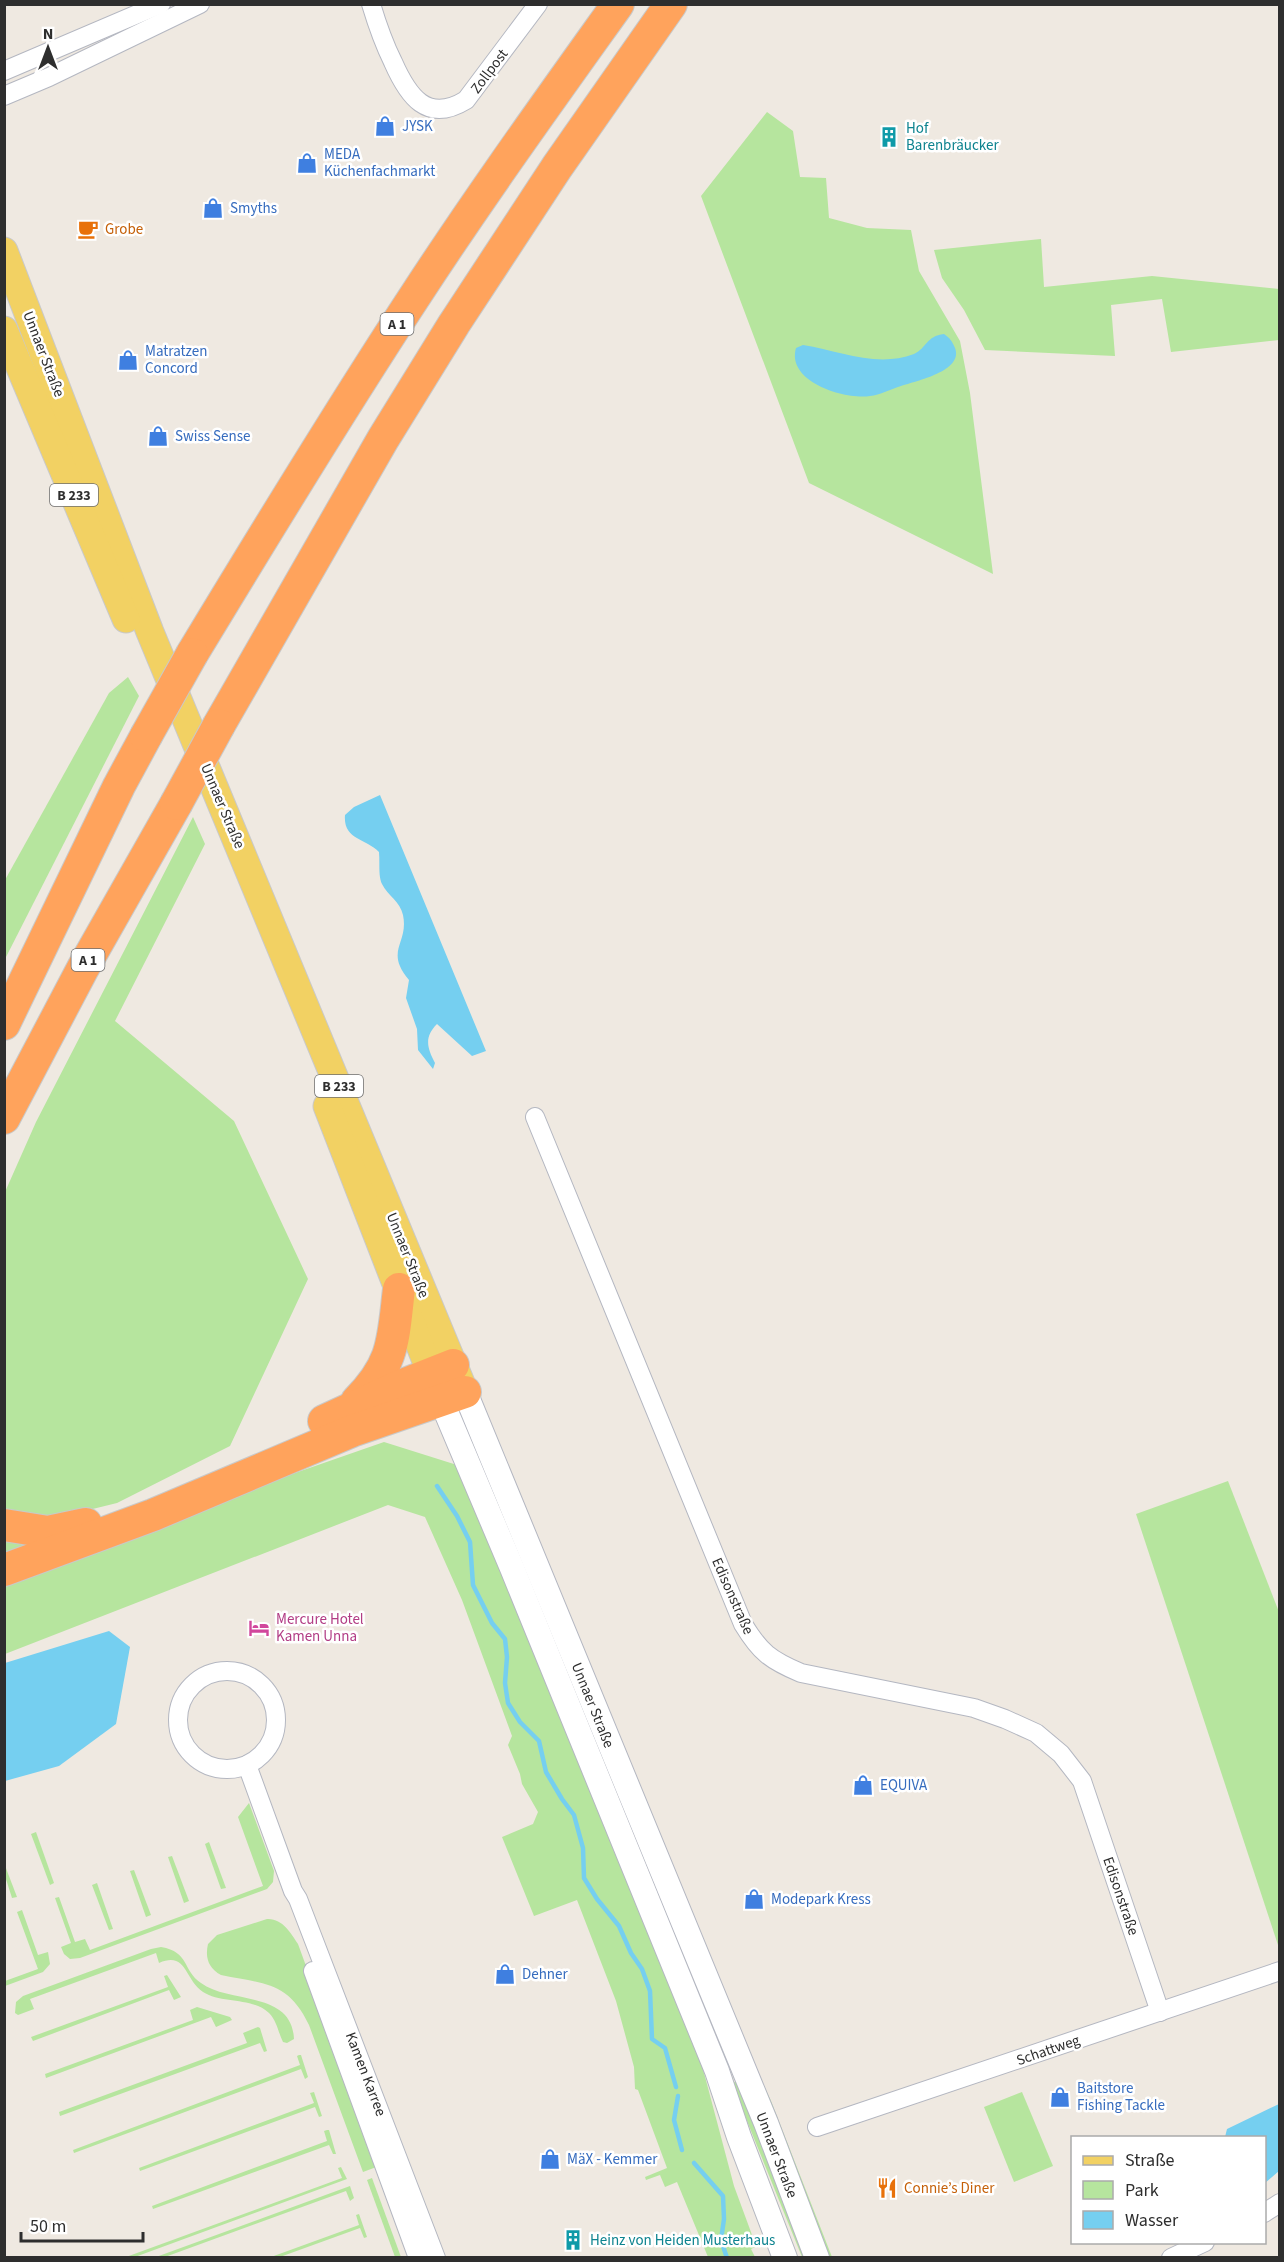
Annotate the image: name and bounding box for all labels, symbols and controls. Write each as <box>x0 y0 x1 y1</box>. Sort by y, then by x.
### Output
north arrow <box>18 18 78 78</box>
text: N <box>43 23 53 45</box>
street label: Zollpost <box>466 45 513 98</box>
shop icon: JYSK <box>373 114 397 138</box>
place label: JYSK <box>402 116 433 137</box>
place label: Hof Barenbräucker <box>906 118 999 156</box>
building icon: Hof Barenbräucker <box>877 125 901 149</box>
place label: MEDA Küchenfachmarkt <box>324 144 435 182</box>
shop icon: MEDA Küchenfachmarkt <box>295 151 319 175</box>
shop icon: Smyths <box>201 196 225 220</box>
place label: Smyths <box>230 198 277 219</box>
cafe icon: Grobe <box>76 217 100 241</box>
place label: Grobe <box>105 219 143 240</box>
street label: Unnaer Straße <box>18 308 70 400</box>
road number: A 1 <box>380 313 414 335</box>
place label: Matratzen Concord <box>145 341 207 379</box>
shop icon: Matratzen Concord <box>116 348 140 372</box>
shop icon: Swiss Sense <box>146 424 170 448</box>
place label: Swiss Sense <box>175 426 250 447</box>
road number: B 233 <box>50 484 98 506</box>
street label: Unnaer Straße <box>195 760 250 852</box>
road number: A 1 <box>72 949 104 971</box>
road number: B 233 <box>315 1075 363 1097</box>
street label: Unnaer Straße <box>381 1209 434 1301</box>
street label: Edisonstraße <box>706 1555 759 1638</box>
place label: Mercure Hotel Kamen Unna <box>276 1609 364 1647</box>
hotel icon: Mercure Hotel Kamen Unna <box>247 1616 271 1640</box>
street label: Unnaer Straße <box>566 1659 619 1751</box>
shop icon: EQUIVA <box>851 1773 875 1797</box>
place label: EQUIVA <box>880 1775 928 1796</box>
street label: Edisonstraße <box>1097 1854 1144 1938</box>
shop icon: Modepark Kress <box>742 1887 766 1911</box>
place label: Modepark Kress <box>771 1889 871 1910</box>
shop icon: Dehner <box>493 1962 517 1986</box>
place label: Dehner <box>522 1964 568 1985</box>
street label: Kamen Karree <box>340 2029 391 2119</box>
street label: Schattweg <box>1014 2030 1083 2071</box>
place label: Baitstore Fishing Tackle <box>1077 2078 1165 2116</box>
shop icon: Baitstore Fishing Tackle <box>1048 2085 1072 2109</box>
street label: Unnaer Straße <box>751 2109 803 2201</box>
legend <box>1071 2136 1266 2244</box>
shop icon: MäX - Kemmer <box>538 2147 562 2171</box>
text: Straße <box>1125 2148 1175 2173</box>
place label: MäX - Kemmer <box>567 2149 658 2170</box>
restaurant icon: Connie’s Diner <box>875 2176 899 2200</box>
place label: Connie’s Diner <box>904 2178 995 2199</box>
text: Park <box>1125 2178 1159 2203</box>
scale bar <box>21 2205 142 2243</box>
text: Wasser <box>1125 2208 1179 2233</box>
text: 50 m <box>30 2214 66 2239</box>
building icon: Heinz von Heiden Musterhaus <box>561 2228 585 2252</box>
place label: Heinz von Heiden Musterhaus <box>590 2230 775 2251</box>

